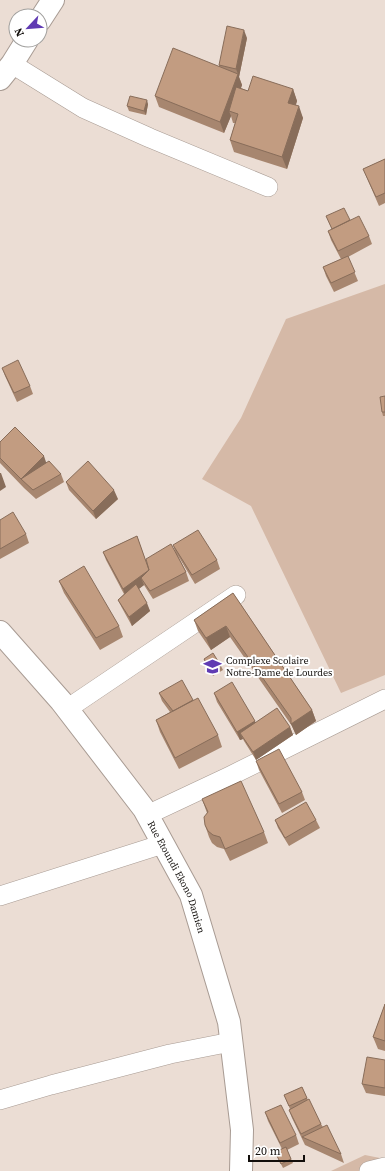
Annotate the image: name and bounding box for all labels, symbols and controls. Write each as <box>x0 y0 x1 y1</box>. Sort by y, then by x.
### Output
north arrow <box>8 8 48 48</box>
text: N <box>11 25 28 39</box>
place label: Complexe Scolaire Notre-Dame de Lourdes <box>226 654 332 679</box>
school or university icon: Complexe Scolaire Notre-Dame de Lourdes <box>203 656 223 676</box>
street label: Rue Etoundi Ekono Damien <box>145 818 208 935</box>
scale bar <box>249 1137 304 1163</box>
text: 20 m <box>255 1143 281 1159</box>

